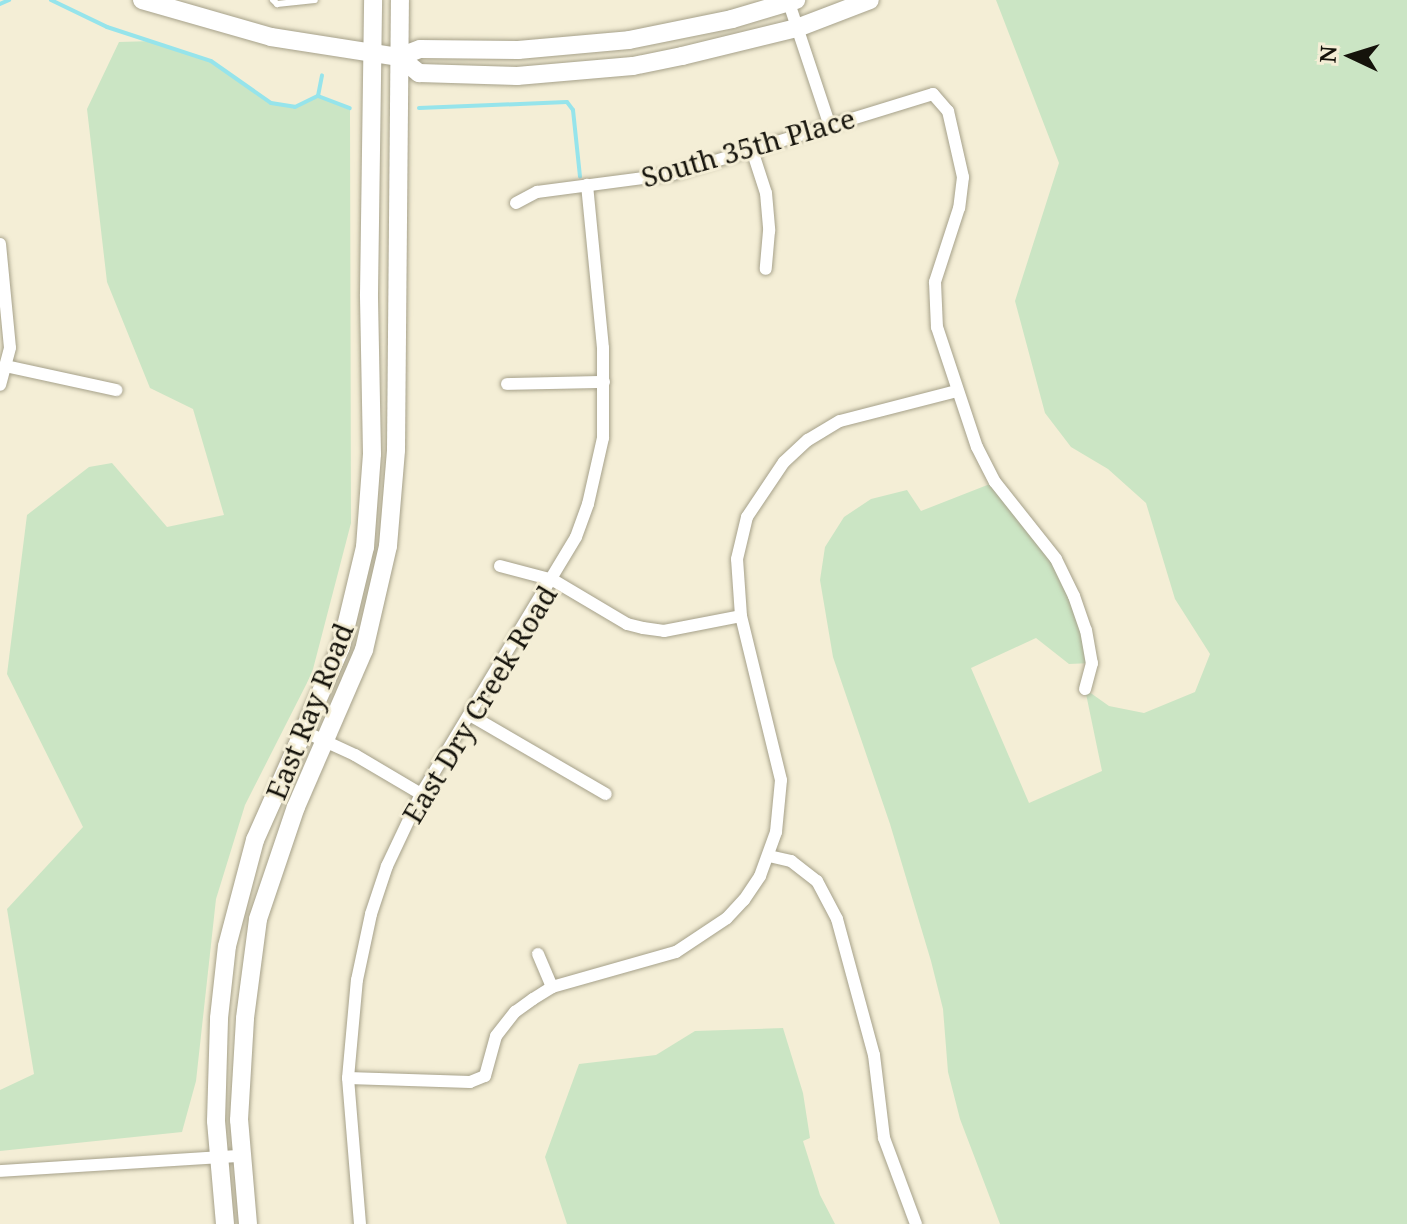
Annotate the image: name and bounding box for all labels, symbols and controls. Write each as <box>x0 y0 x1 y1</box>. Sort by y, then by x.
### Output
north arrow <box>1311 16 1391 96</box>
text: N <box>1311 45 1343 64</box>
street label: South 35th Place <box>637 100 859 194</box>
street label: East Dry Creek Road <box>395 579 563 829</box>
street label: East Ray Road <box>258 618 360 804</box>

